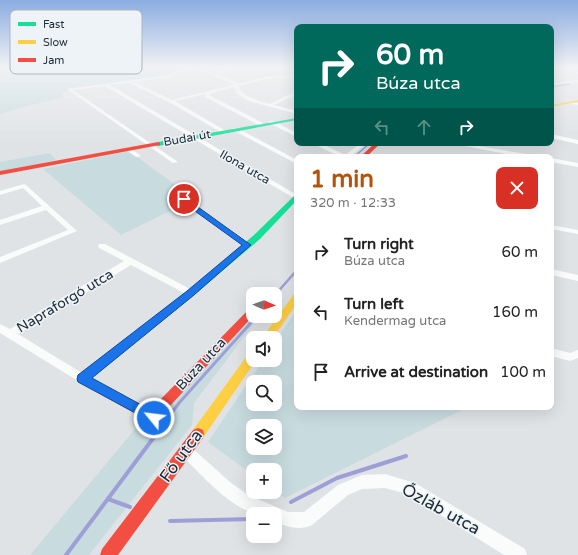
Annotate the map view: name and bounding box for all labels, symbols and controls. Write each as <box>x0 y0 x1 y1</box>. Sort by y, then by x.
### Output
legend <box>10 10 142 74</box>
text: Fast <box>43 18 64 31</box>
text: Slow <box>43 36 68 49</box>
text: 60 m <box>376 38 444 72</box>
icon: right <box>310 40 362 92</box>
text: Jam <box>43 54 64 67</box>
text: Búza utca <box>376 72 461 94</box>
icon: left <box>371 116 393 138</box>
icon: ahead <box>413 116 435 138</box>
icon: right <box>455 116 477 138</box>
street label: Budai út <box>162 127 212 149</box>
street label: Ilona utca <box>217 147 273 187</box>
text: 1 min <box>310 165 374 194</box>
button: close <box>496 167 538 209</box>
pin <box>167 182 201 216</box>
icon: arrive <box>173 188 195 210</box>
text: 320 m · 12:33 <box>310 195 396 211</box>
text: Turn right <box>344 235 414 253</box>
icon: right <box>310 241 332 263</box>
text: 60 m <box>501 243 538 261</box>
text: Búza utca <box>344 253 405 269</box>
street label: Napraforgó utca <box>14 265 116 337</box>
north arrow <box>246 287 282 323</box>
map controls <box>246 287 282 543</box>
text: Turn left <box>344 295 404 313</box>
icon: left <box>310 301 332 323</box>
text: 160 m <box>492 303 538 321</box>
text: Kendermag utca <box>344 313 446 329</box>
button: sound <box>246 331 282 367</box>
street label: Búza utca <box>172 334 230 394</box>
icon: arrive <box>310 361 332 383</box>
text: Arrive at destination <box>344 363 488 381</box>
text: 100 m <box>500 363 546 381</box>
button: search <box>246 375 282 411</box>
position arrow <box>133 397 175 439</box>
button: layers <box>246 419 282 455</box>
street label: Fő utca <box>155 426 207 486</box>
button: + <box>246 463 282 499</box>
street label: Őzláb utca <box>398 479 484 539</box>
button: − <box>246 507 282 543</box>

